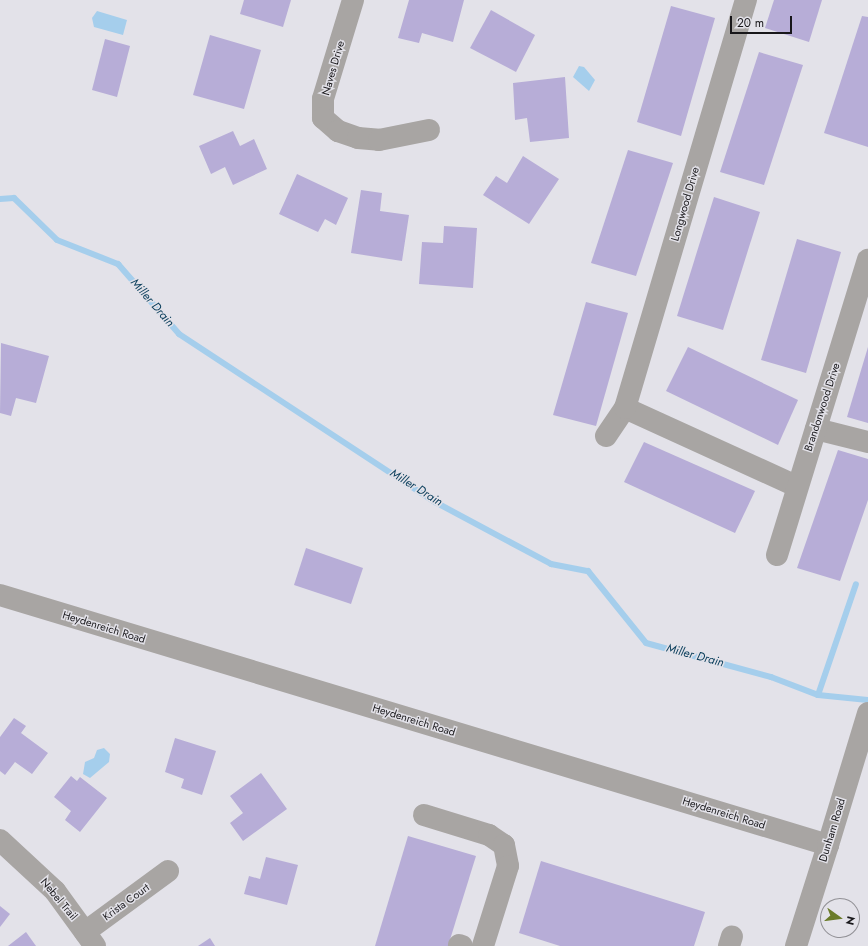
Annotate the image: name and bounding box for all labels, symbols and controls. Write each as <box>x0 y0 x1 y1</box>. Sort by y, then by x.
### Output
scale bar <box>732 8 794 34</box>
text: 20 m <box>737 14 764 32</box>
street label: Naves Drive <box>319 39 347 97</box>
street label: Longwood Drive <box>668 165 702 243</box>
water label: Miller Drain <box>127 276 177 330</box>
street label: Brandonwood Drive <box>801 361 843 453</box>
water label: Miller Drain <box>387 466 445 510</box>
street label: Heydenreich Road <box>61 608 147 646</box>
water label: Miller Drain <box>665 641 725 671</box>
street label: Heydenreich Road <box>371 701 457 739</box>
street label: Heydenreich Road <box>681 794 767 832</box>
street label: Dunham Road <box>816 797 848 863</box>
street label: Nebel Trail <box>38 875 80 923</box>
street label: Krista Court <box>100 881 152 923</box>
north arrow <box>820 898 860 938</box>
text: N <box>842 914 859 927</box>

